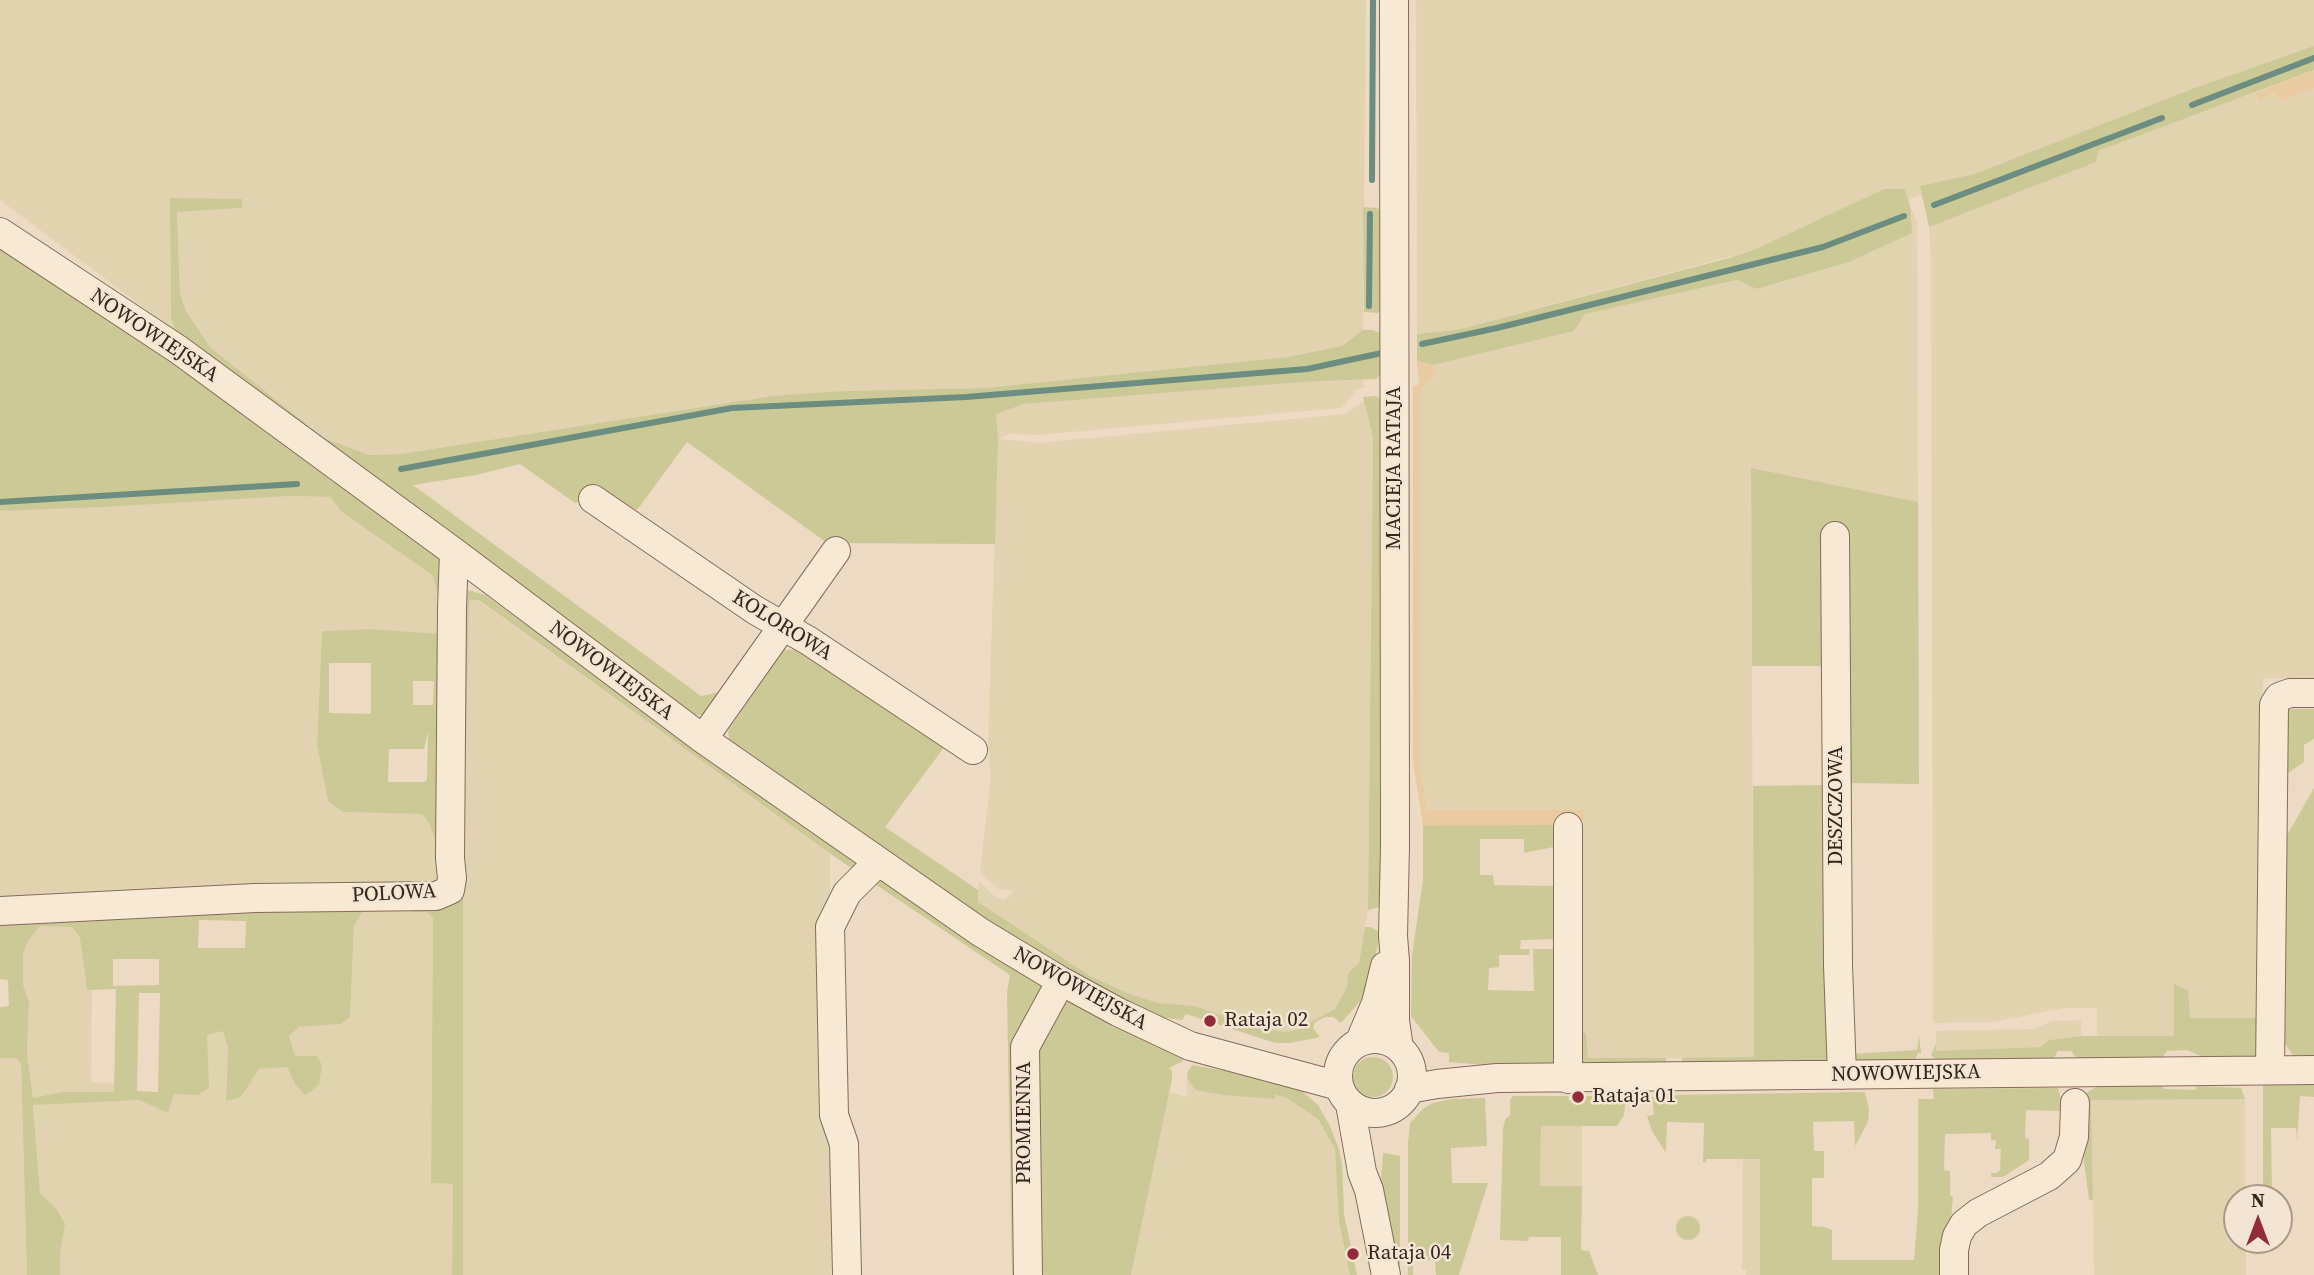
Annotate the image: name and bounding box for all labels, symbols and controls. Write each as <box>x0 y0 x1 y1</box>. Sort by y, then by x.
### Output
street label: NOWOWIEJSKA <box>85 284 223 388</box>
street label: MACIEJA RATAJA <box>1382 386 1408 550</box>
street label: KOLOROWA <box>727 585 837 667</box>
street label: NOWOWIEJSKA <box>544 616 678 726</box>
street label: DESZCZOWA <box>1824 746 1850 866</box>
street label: POLOWA <box>351 879 437 909</box>
street label: NOWOWIEJSKA <box>1008 942 1152 1036</box>
place label: Rataja 02 <box>1224 1008 1308 1034</box>
marker: Rataja 02 <box>1202 1013 1218 1029</box>
street label: NOWOWIEJSKA <box>1831 1060 1981 1088</box>
street label: PROMIENNA <box>1012 1061 1038 1185</box>
place label: Rataja 01 <box>1592 1084 1676 1110</box>
marker: Rataja 01 <box>1570 1089 1586 1105</box>
north arrow <box>2223 1184 2293 1254</box>
text: N <box>2251 1187 2265 1213</box>
place label: Rataja 04 <box>1367 1241 1451 1267</box>
marker: Rataja 04 <box>1345 1246 1361 1262</box>

